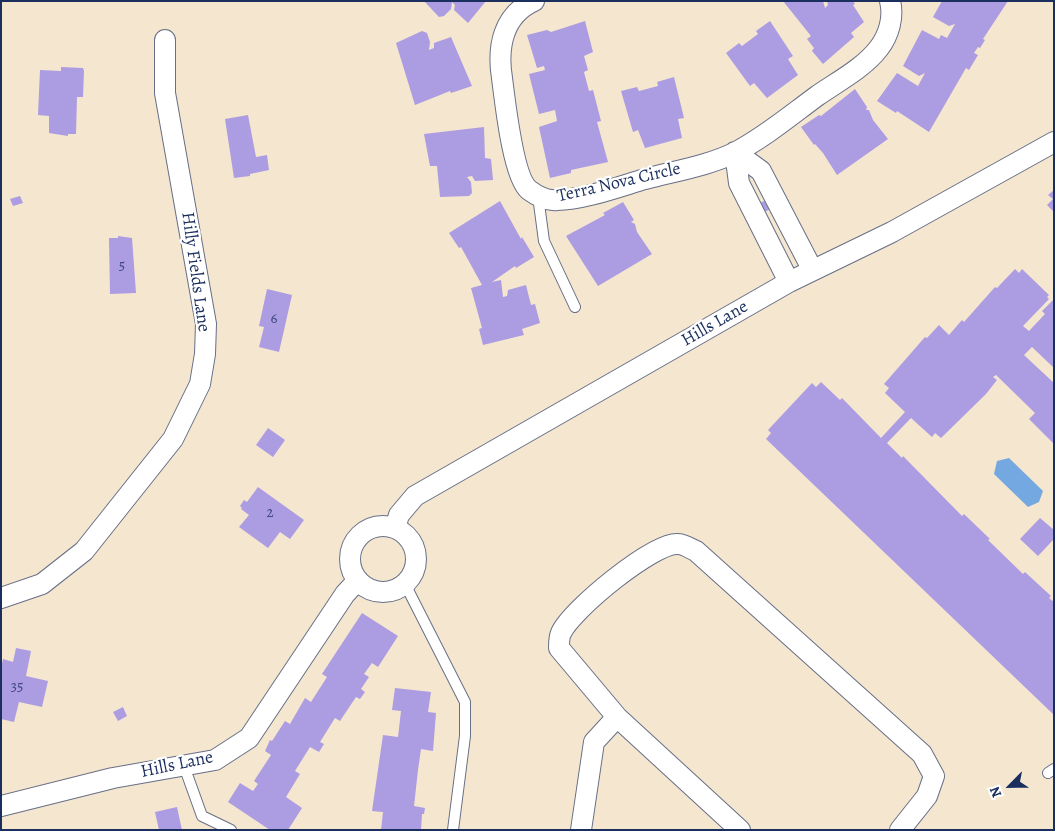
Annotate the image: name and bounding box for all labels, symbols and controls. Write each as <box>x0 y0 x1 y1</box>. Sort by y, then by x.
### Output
street label: Terra Nova Circle <box>555 158 683 208</box>
street label: Hilly Fields Lane <box>176 211 214 333</box>
house number: 5 <box>119 257 125 275</box>
street label: Hills Lane <box>678 296 752 352</box>
house number: 6 <box>271 310 277 328</box>
house number: 2 <box>266 504 274 522</box>
house number: 35 <box>11 678 23 696</box>
street label: Hills Lane <box>139 747 215 783</box>
north arrow <box>985 761 1035 811</box>
text: N <box>985 784 1006 800</box>

